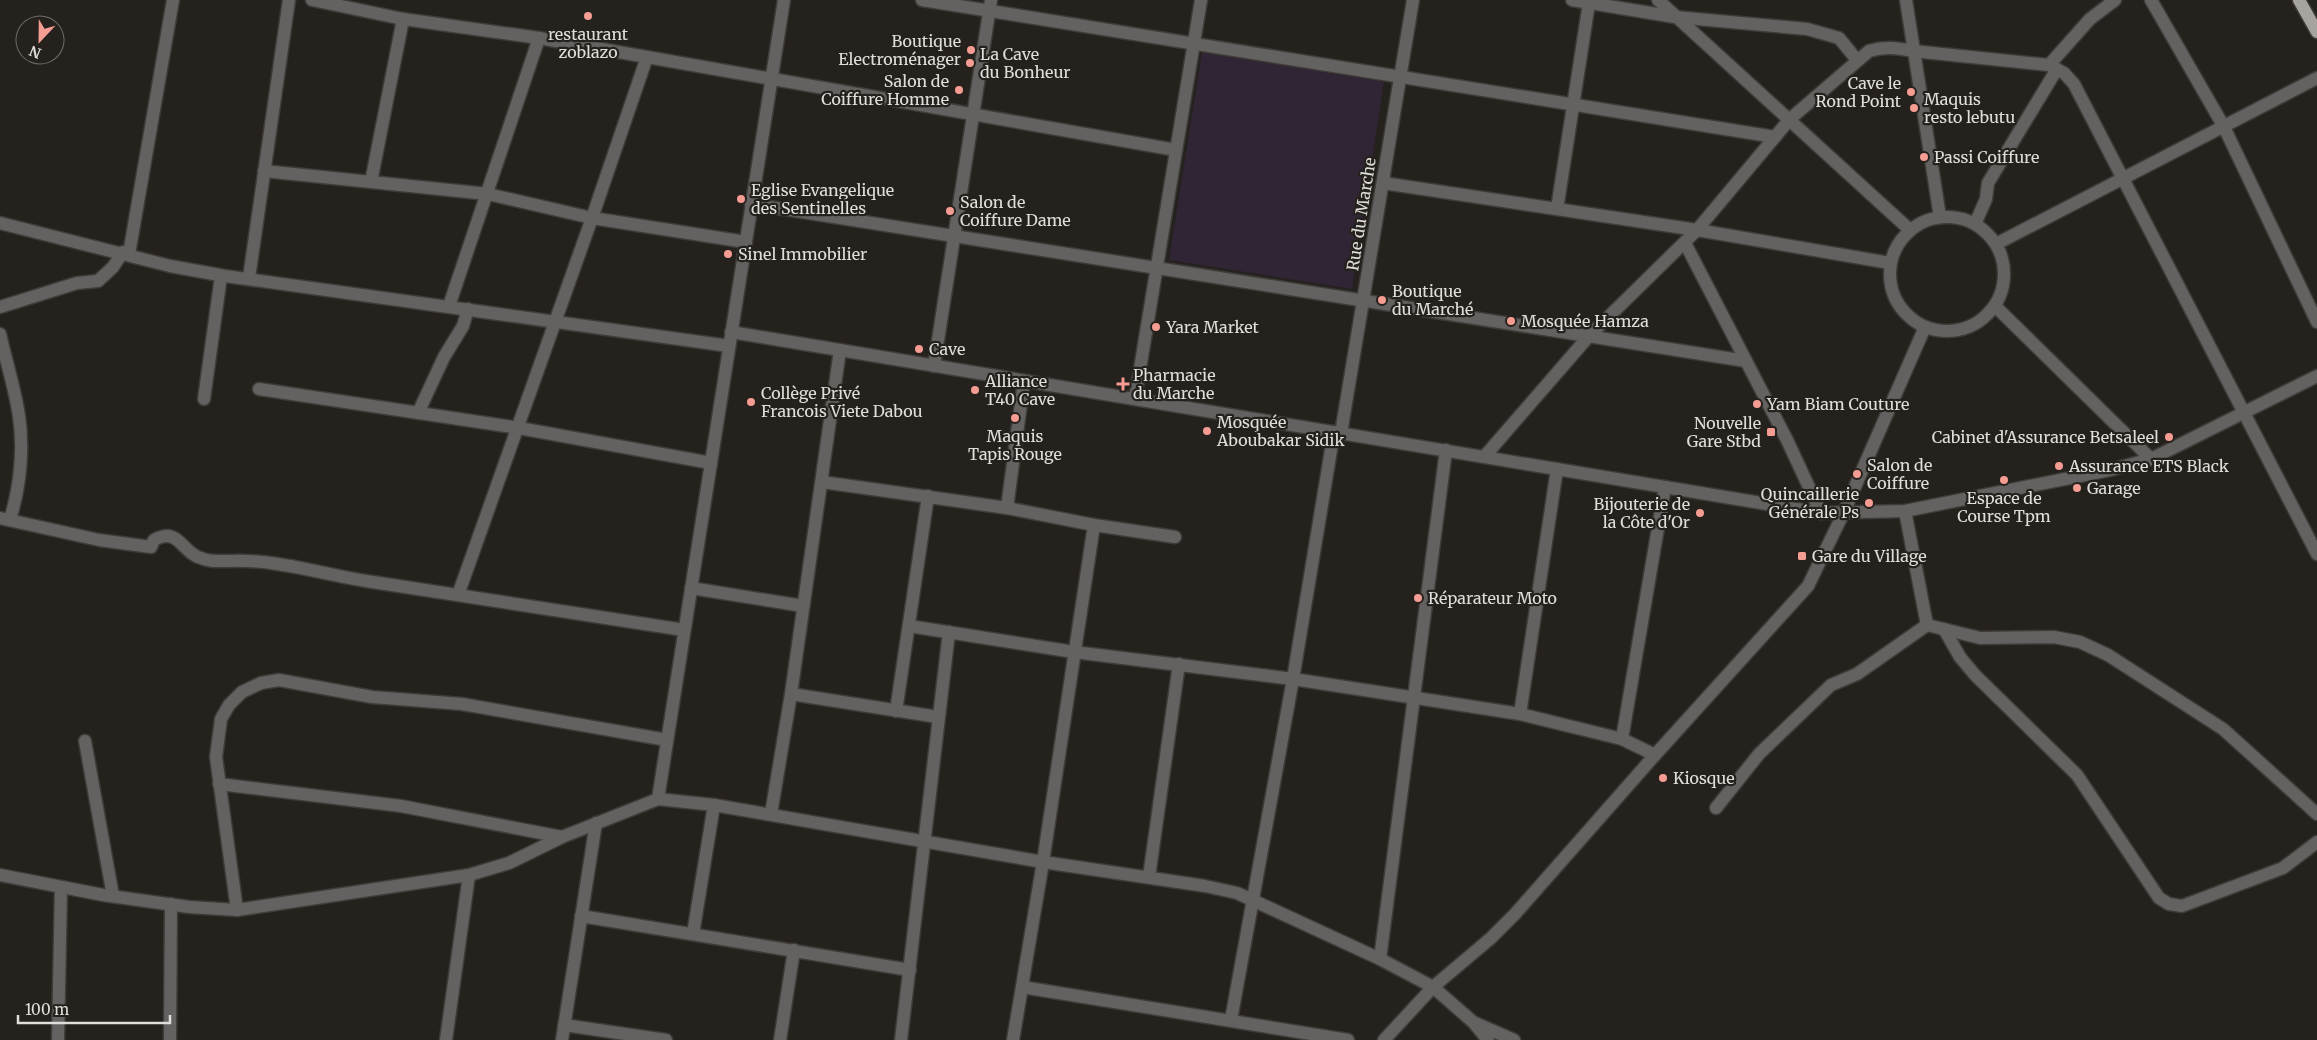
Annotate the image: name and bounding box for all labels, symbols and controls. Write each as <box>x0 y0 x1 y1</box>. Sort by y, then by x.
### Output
marker: restaurant zoblazo <box>582 10 594 22</box>
north arrow <box>15 15 65 65</box>
place label: restaurant zoblazo <box>548 24 629 62</box>
place label: Boutique Electroménager <box>838 31 961 69</box>
text: N <box>27 42 44 62</box>
marker: Boutique Electroménager <box>965 44 977 56</box>
place label: La Cave du Bonheur <box>980 44 1071 82</box>
marker: La Cave du Bonheur <box>964 57 976 69</box>
place label: Salon de Coiffure Homme <box>821 71 949 109</box>
place label: Cave le Rond Point <box>1816 73 1902 111</box>
marker: Salon de Coiffure Homme <box>953 84 965 96</box>
marker: Cave le Rond Point <box>1905 86 1917 98</box>
place label: Maquis resto lebutu <box>1924 89 2015 127</box>
marker: Maquis resto lebutu <box>1908 102 1920 114</box>
place label: Passi Coiffure <box>1934 147 2039 167</box>
marker: Passi Coiffure <box>1918 151 1930 163</box>
street label: Rue du Marche <box>1342 156 1380 272</box>
place label: Eglise Evangelique des Sentinelles <box>751 180 894 218</box>
place label: Salon de Coiffure Dame <box>960 192 1071 230</box>
marker: Eglise Evangelique des Sentinelles <box>735 193 747 205</box>
marker: Salon de Coiffure Dame <box>944 205 956 217</box>
place label: Sinel Immobilier <box>738 244 867 264</box>
marker: Sinel Immobilier <box>722 248 734 260</box>
place label: Boutique du Marché <box>1392 281 1473 319</box>
marker: Boutique du Marché <box>1376 294 1388 306</box>
place label: Mosquée Hamza <box>1521 311 1649 331</box>
marker: Mosquée Hamza <box>1505 315 1517 327</box>
place label: Yara Market <box>1165 317 1260 337</box>
marker: Yara Market <box>1150 321 1162 333</box>
place label: Cave <box>929 339 965 359</box>
marker: Cave <box>913 343 925 355</box>
place label: Pharmacie du Marche <box>1133 365 1216 403</box>
place label: Alliance T40 Cave <box>984 371 1055 409</box>
marker: Pharmacie du Marche <box>1117 378 1129 390</box>
place label: Collège Privé Francois Viete Dabou <box>761 383 923 421</box>
marker: Alliance T40 Cave <box>969 384 981 396</box>
place label: Yam Biam Couture <box>1766 394 1909 414</box>
marker: Collège Privé Francois Viete Dabou <box>745 396 757 408</box>
marker: Yam Biam Couture <box>1751 398 1763 410</box>
marker: Maquis Tapis Rouge <box>1009 412 1021 424</box>
place label: Mosquée Aboubakar Sidik <box>1216 412 1345 450</box>
place label: Nouvelle Gare Stbd <box>1687 413 1761 451</box>
marker: Mosquée Aboubakar Sidik <box>1201 425 1213 437</box>
place label: Maquis Tapis Rouge <box>968 426 1062 464</box>
marker: Nouvelle Gare Stbd <box>1765 426 1777 438</box>
place label: Cabinet d'Assurance Betsaleel <box>1932 427 2159 447</box>
marker: Cabinet d'Assurance Betsaleel <box>2163 431 2175 443</box>
place label: Salon de Coiffure <box>1867 455 1932 493</box>
place label: Assurance ETS Black <box>2068 456 2230 476</box>
marker: Assurance ETS Black <box>2053 460 2065 472</box>
marker: Salon de Coiffure <box>1851 468 1863 480</box>
marker: Espace de Course Tpm <box>1998 474 2010 486</box>
place label: Garage <box>2087 478 2141 498</box>
marker: Garage <box>2071 482 2083 494</box>
place label: Quincaillerie Générale Ps <box>1761 484 1859 522</box>
place label: Espace de Course Tpm <box>1957 488 2051 526</box>
place label: Bijouterie de la Côte d'Or <box>1594 494 1690 532</box>
marker: Quincaillerie Générale Ps <box>1863 497 1875 509</box>
marker: Bijouterie de la Côte d'Or <box>1694 507 1706 519</box>
place label: Gare du Village <box>1812 546 1927 566</box>
marker: Gare du Village <box>1796 550 1808 562</box>
place label: Réparateur Moto <box>1428 588 1557 608</box>
marker: Réparateur Moto <box>1412 592 1424 604</box>
place label: Kiosque <box>1673 768 1735 788</box>
marker: Kiosque <box>1657 772 1669 784</box>
scale bar <box>18 992 170 1024</box>
text: 100 m <box>25 1000 69 1019</box>

